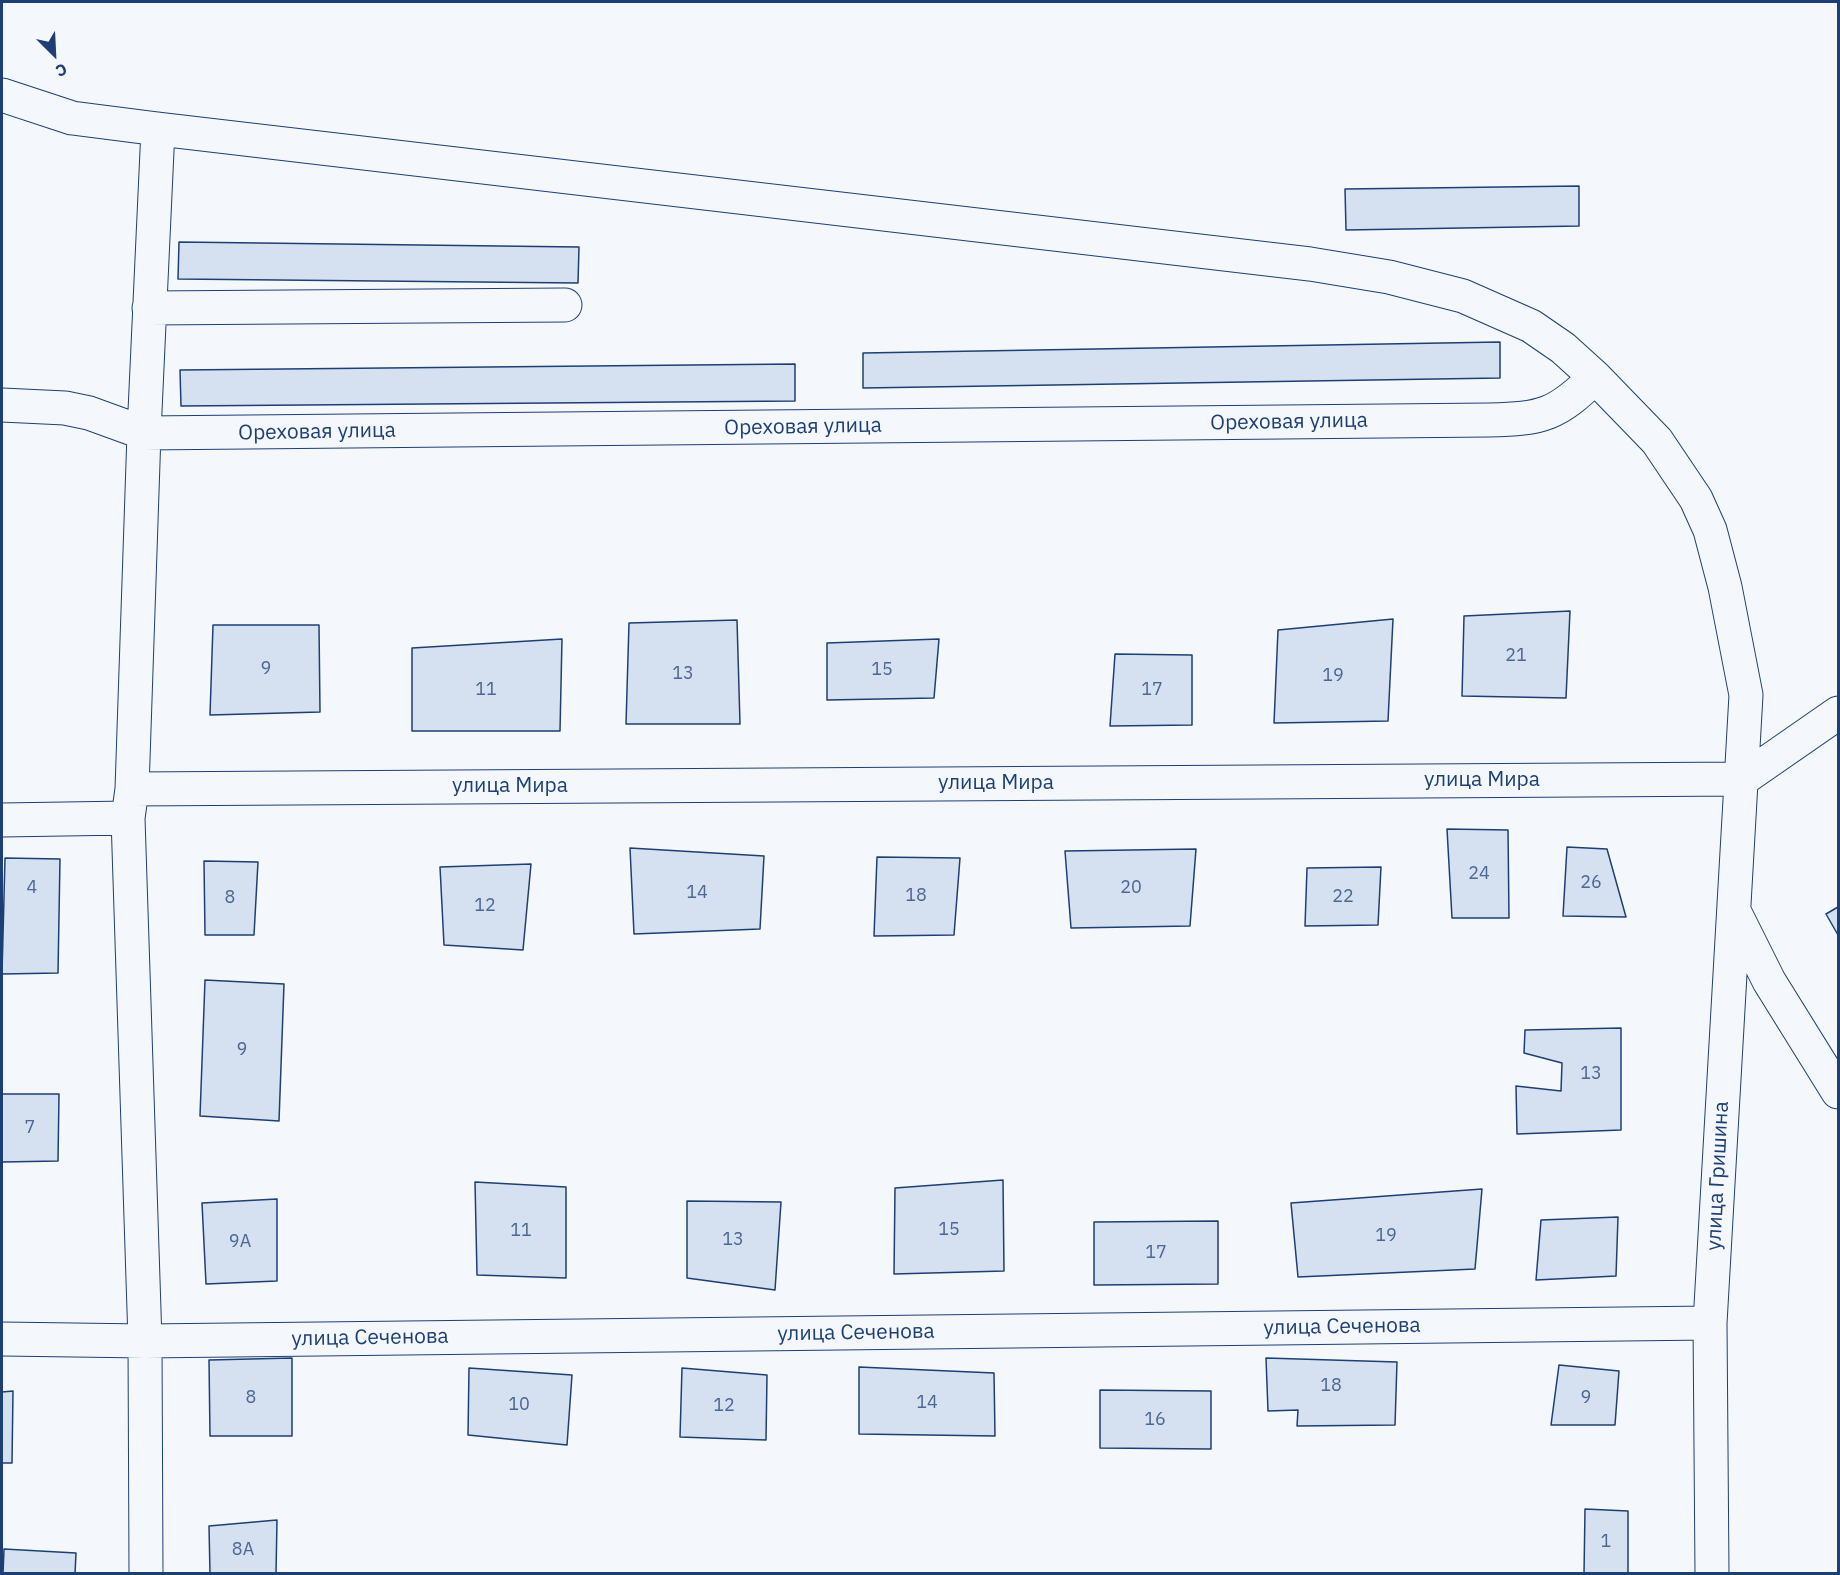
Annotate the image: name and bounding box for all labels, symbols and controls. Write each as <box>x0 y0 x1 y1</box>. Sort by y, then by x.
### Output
north arrow <box>24 24 84 84</box>
text: С <box>53 59 70 82</box>
street label: Ореховая улица <box>1210 408 1368 436</box>
street label: Ореховая улица <box>724 413 882 441</box>
street label: Ореховая улица <box>238 418 396 446</box>
house number: 21 <box>1505 645 1527 667</box>
house number: 9 <box>261 658 271 680</box>
house number: 15 <box>871 659 893 681</box>
house number: 13 <box>672 663 694 685</box>
house number: 19 <box>1322 665 1344 687</box>
house number: 11 <box>475 679 497 701</box>
house number: 17 <box>1141 679 1163 701</box>
street label: улица Мира <box>1424 767 1540 793</box>
street label: улица Мира <box>938 770 1054 796</box>
street label: улица Мира <box>452 773 568 799</box>
house number: 24 <box>1468 863 1490 885</box>
house number: 26 <box>1580 872 1602 894</box>
house number: 4 <box>27 877 37 899</box>
house number: 20 <box>1120 877 1142 899</box>
house number: 14 <box>686 882 708 904</box>
house number: 18 <box>905 885 927 907</box>
house number: 22 <box>1332 886 1354 908</box>
house number: 8 <box>225 887 235 909</box>
house number: 12 <box>474 895 496 917</box>
house number: 9 <box>237 1039 247 1061</box>
house number: 13 <box>1580 1063 1602 1085</box>
street label: улица Гришина <box>1702 1101 1734 1251</box>
house number: 7 <box>25 1117 35 1139</box>
house number: 15 <box>938 1219 960 1241</box>
house number: 11 <box>510 1220 532 1242</box>
house number: 19 <box>1375 1225 1397 1247</box>
house number: 13 <box>722 1229 744 1251</box>
house number: 9А <box>229 1231 251 1253</box>
house number: 17 <box>1145 1242 1167 1264</box>
street label: улица Сеченова <box>1263 1313 1421 1341</box>
street label: улица Сеченова <box>777 1319 935 1347</box>
street label: улица Сеченова <box>291 1324 449 1352</box>
house number: 18 <box>1320 1375 1342 1397</box>
house number: 8 <box>246 1387 256 1409</box>
house number: 9 <box>1581 1387 1591 1409</box>
house number: 14 <box>916 1392 938 1414</box>
house number: 10 <box>508 1394 530 1416</box>
house number: 12 <box>713 1395 735 1417</box>
house number: 16 <box>1144 1409 1166 1431</box>
house number: 1 <box>1601 1531 1611 1553</box>
house number: 8А <box>232 1539 254 1561</box>

